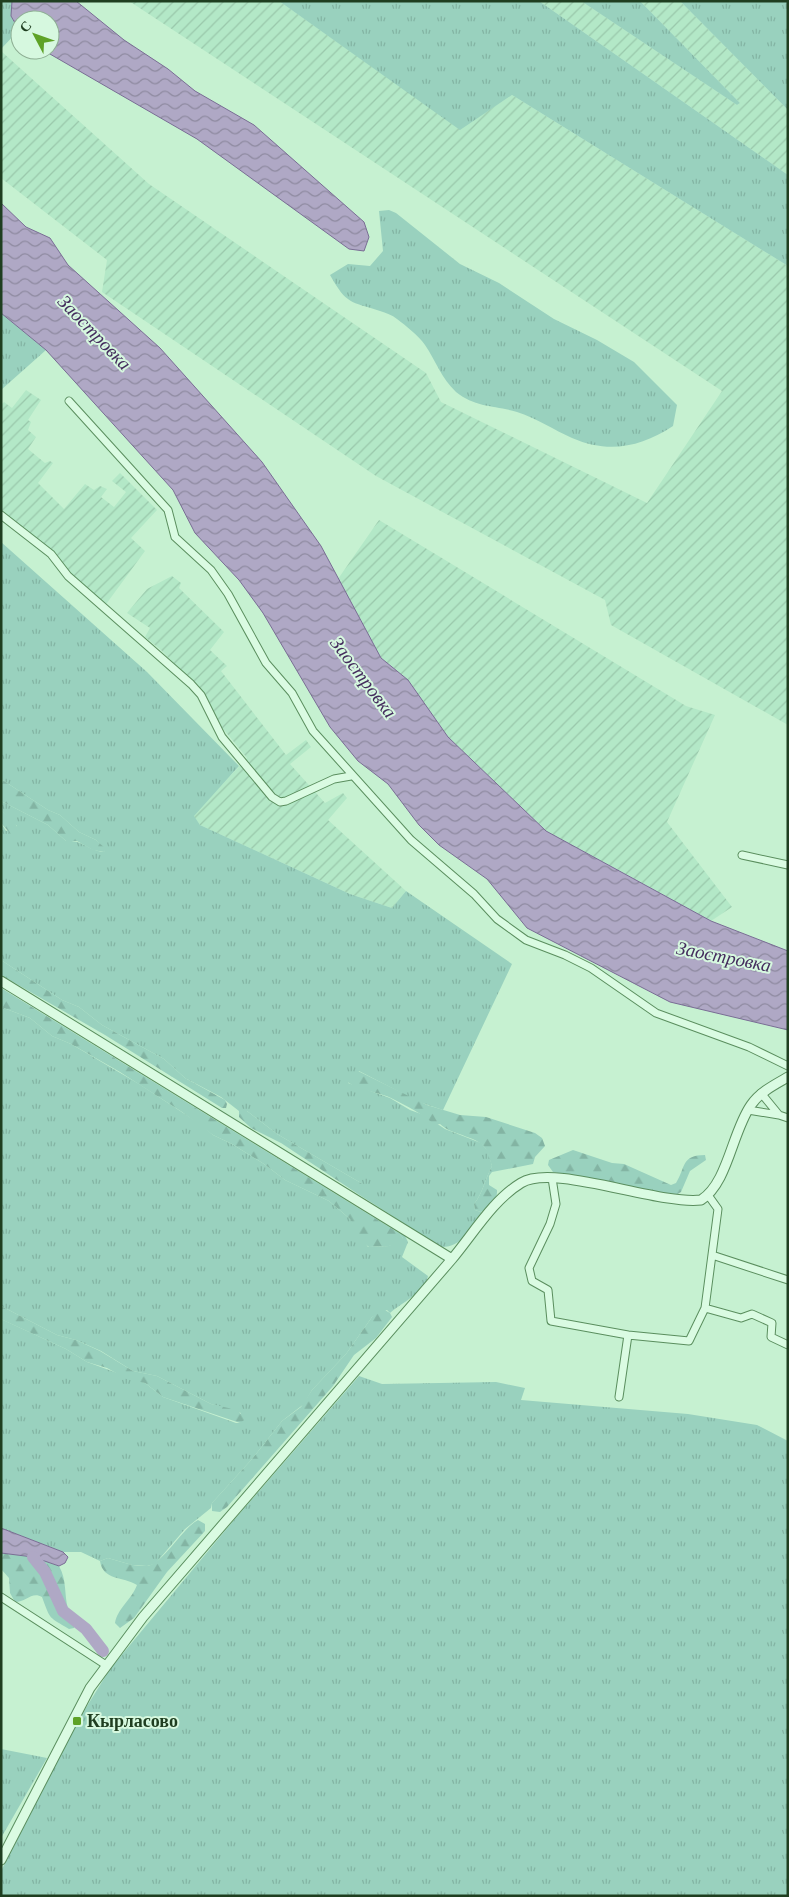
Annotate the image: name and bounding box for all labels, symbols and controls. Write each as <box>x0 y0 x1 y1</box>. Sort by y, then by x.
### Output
north arrow <box>10 10 60 60</box>
text: С <box>17 18 35 36</box>
water label: Заостровка <box>54 291 135 374</box>
water label: Заостровка <box>326 633 401 722</box>
water label: Заостровка <box>675 937 773 976</box>
place label: Кырласово <box>87 1711 178 1731</box>
marker: Кырласово <box>71 1715 83 1727</box>

